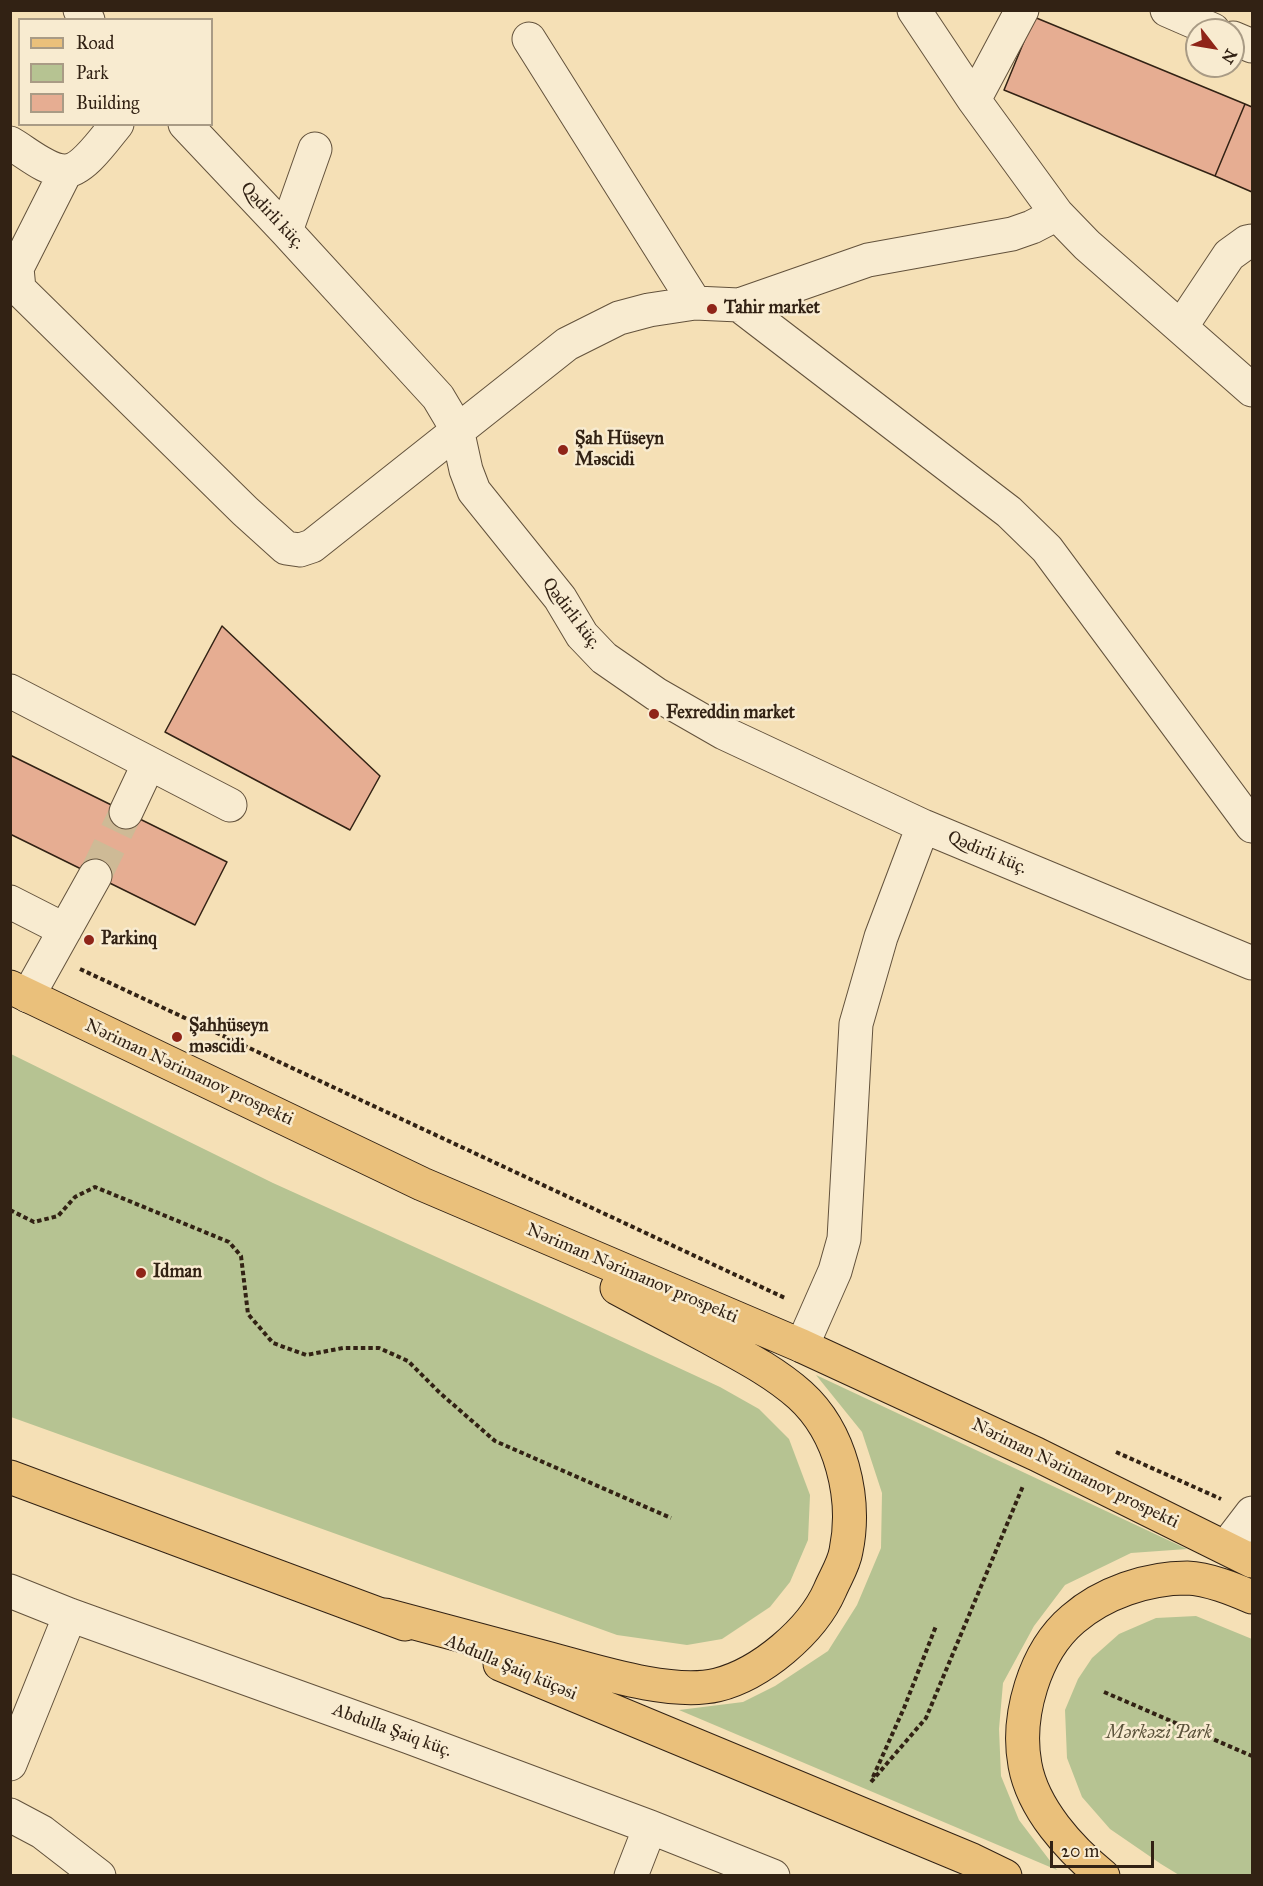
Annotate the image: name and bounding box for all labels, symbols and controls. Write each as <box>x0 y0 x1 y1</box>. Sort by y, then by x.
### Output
legend <box>18 18 213 126</box>
north arrow <box>1185 18 1245 78</box>
text: Road <box>76 32 114 54</box>
text: N <box>1218 46 1241 67</box>
text: Park <box>76 62 109 84</box>
text: Building <box>76 92 139 114</box>
street label: Qədirli küç. <box>235 178 309 254</box>
place label: Tahir market <box>724 298 820 320</box>
marker: Tahir market <box>705 302 719 316</box>
place label: Şah Hüseyn Məscidi <box>575 429 664 472</box>
marker: Şah Hüseyn Məscidi <box>556 443 570 457</box>
street label: Qədirli küç. <box>537 574 605 654</box>
place label: Fexreddin market <box>666 703 795 725</box>
marker: Fexreddin market <box>647 707 661 721</box>
street label: Qədirli küç. <box>944 827 1030 879</box>
place label: Parkinq <box>101 929 157 951</box>
marker: Parkinq <box>82 933 96 947</box>
street label: Nəriman Nərimanov prospekti <box>81 1015 297 1131</box>
place label: Şahhüseyn məscidi <box>189 1016 269 1058</box>
marker: Şahhüseyn məscidi <box>170 1030 184 1044</box>
street label: Nəriman Nərimanov prospekti <box>523 1220 741 1328</box>
place label: Idman <box>153 1262 202 1284</box>
marker: Idman <box>134 1266 148 1280</box>
street label: Nəriman Nərimanov prospekti <box>968 1414 1182 1534</box>
street label: Abdulla Şaiq küçəsi <box>442 1631 580 1705</box>
street label: Abdulla Şaiq küç. <box>329 1699 455 1763</box>
park label: Mərkəzi Park <box>1106 1723 1212 1745</box>
scale bar <box>1053 1829 1156 1867</box>
text: 20 m <box>1061 1840 1099 1862</box>

